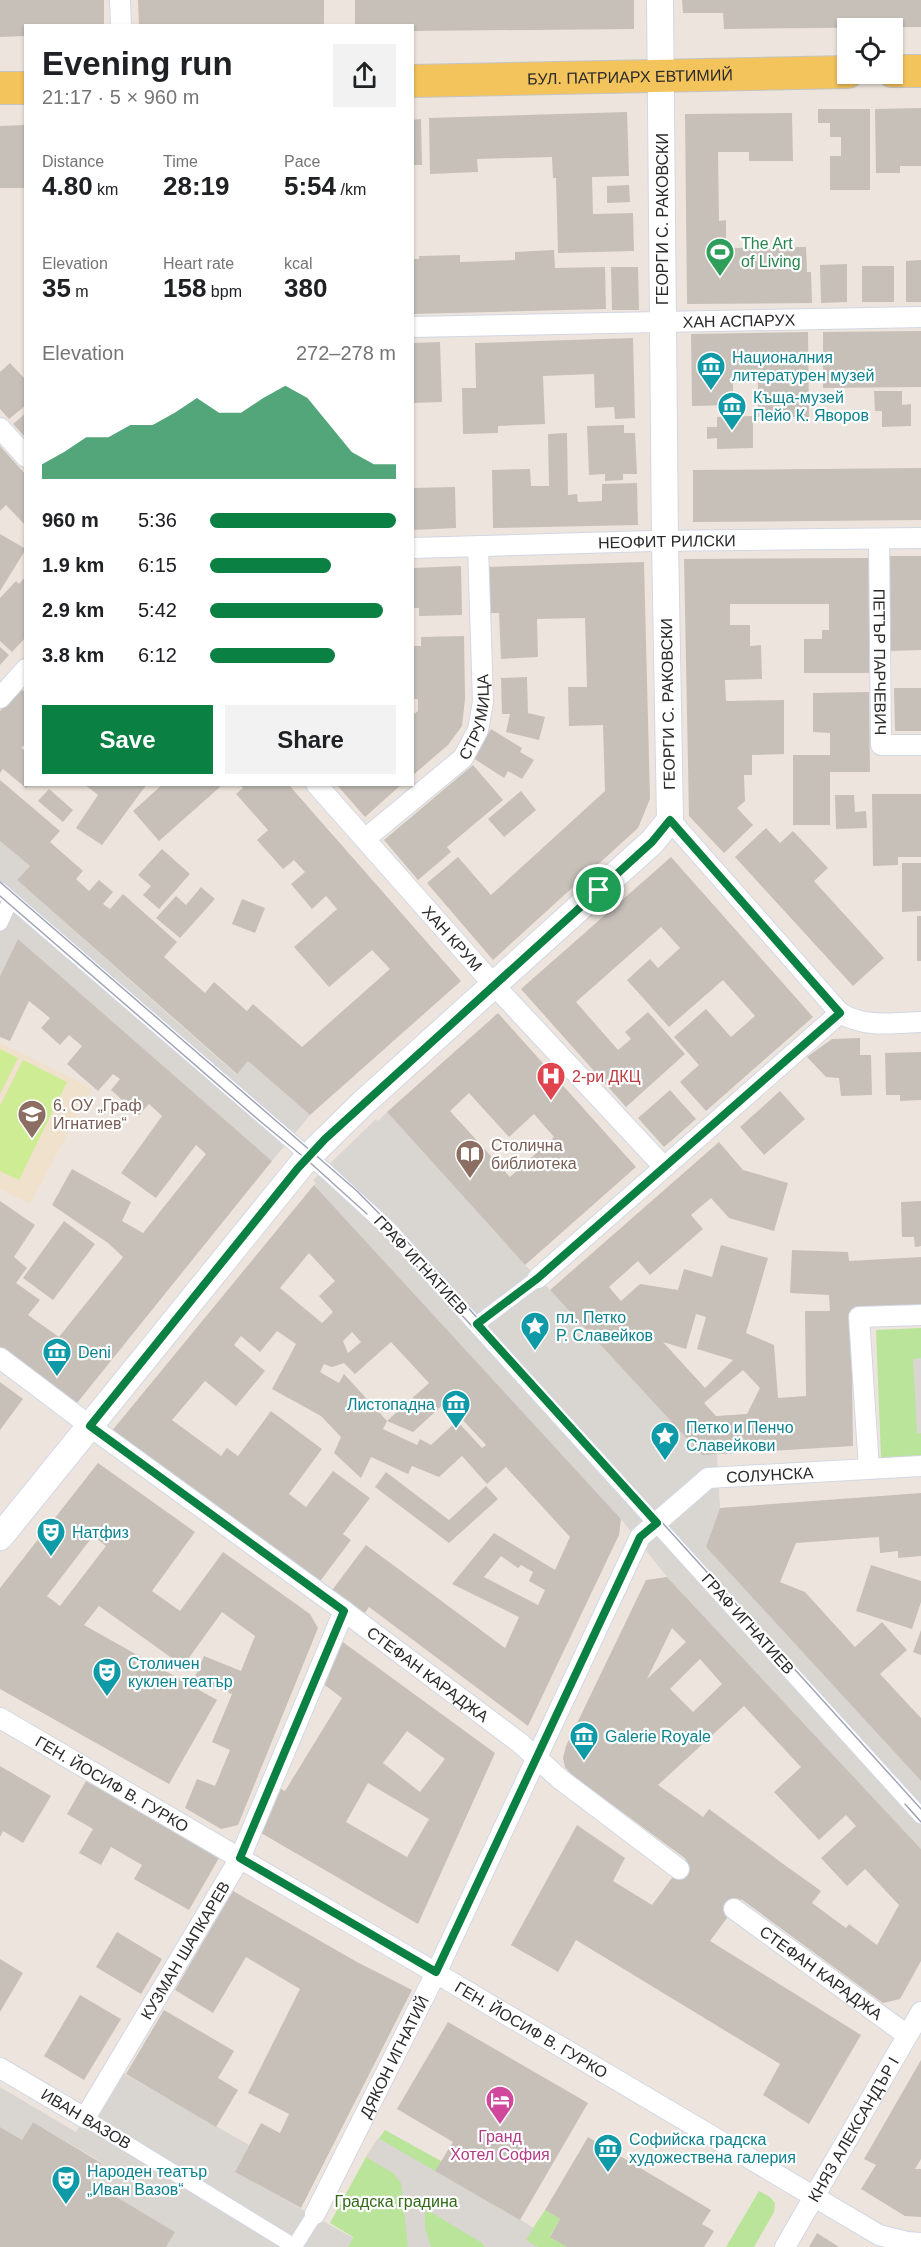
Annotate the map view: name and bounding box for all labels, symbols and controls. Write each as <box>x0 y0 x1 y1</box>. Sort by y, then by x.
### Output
map controls <box>837 18 903 84</box>
button: locate <box>837 18 903 84</box>
button: share <box>333 44 396 107</box>
text: Evening run <box>42 45 233 82</box>
street label: БУЛ. ПАТРИАРХ ЕВТИМИЙ <box>527 65 733 87</box>
text: 21:17 · 5 × 960 m <box>42 86 199 108</box>
street label: ГЕОРГИ С. РАКОВСКИ <box>654 133 671 305</box>
text: Distance <box>42 153 104 170</box>
text: Time <box>163 153 198 170</box>
text: Pace <box>284 153 320 170</box>
text: 4.80 <box>42 171 93 201</box>
text: 28:19 <box>163 171 230 201</box>
text: 5:54 <box>284 171 336 201</box>
text: km <box>93 181 118 198</box>
text: /km <box>336 181 366 198</box>
place label: The Art of Living <box>741 235 801 270</box>
sports icon: The Art of Living <box>704 236 736 278</box>
text: Elevation <box>42 255 108 272</box>
text: Heart rate <box>163 255 234 272</box>
text: kcal <box>284 255 312 272</box>
text: 35 <box>42 273 71 303</box>
text: 158 <box>163 273 206 303</box>
text: 380 <box>284 273 327 303</box>
text: m <box>71 283 89 300</box>
text: bpm <box>206 283 242 300</box>
street label: ХАН АСПАРУХ <box>682 311 796 330</box>
text: Elevation <box>42 342 124 364</box>
text: 272–278 m <box>296 342 396 364</box>
place label: Националния литературен музей <box>732 349 874 384</box>
museum icon: Националния литературен музей <box>695 350 727 392</box>
place label: Къща-музей Пейо К. Яворов <box>753 389 869 424</box>
museum icon: Къща-музей Пейо К. Яворов <box>716 390 748 432</box>
text: 960 m <box>42 509 99 531</box>
text: 5:36 <box>138 509 177 531</box>
street label: НЕОФИТ РИЛСКИ <box>598 532 736 551</box>
text: 1.9 km <box>42 554 104 576</box>
text: 6:15 <box>138 554 177 576</box>
street label: ПЕТЪР ПАРЧЕВИЧ <box>871 589 889 735</box>
text: 2.9 km <box>42 599 104 621</box>
text: 5:42 <box>138 599 177 621</box>
street label: ГЕОРГИ С. РАКОВСКИ <box>658 618 678 790</box>
text: 3.8 km <box>42 644 104 666</box>
text: 6:12 <box>138 644 177 666</box>
street label: СТРУМИЦА <box>455 673 492 762</box>
button: Save <box>42 705 213 774</box>
button: Share <box>225 705 396 774</box>
pin <box>573 864 624 915</box>
icon: arrive <box>582 873 615 906</box>
street label: ХАН КРУМ <box>419 902 486 974</box>
hospital icon: 2-ри ДКЦ <box>535 1060 567 1102</box>
place label: 2-ри ДКЦ <box>572 1068 641 1085</box>
place label: 6. ОУ „Граф Игнатиев“ <box>53 1097 142 1132</box>
school or university icon: 6. ОУ „Граф Игнатиев“ <box>16 1098 48 1140</box>
place label: Столична библиотека <box>491 1137 577 1172</box>
library icon: Столична библиотека <box>454 1138 486 1180</box>
street label: ГРАФ ИГНАТИЕВ <box>371 1212 471 1318</box>
place label: пл. Петко Р. Славейков <box>556 1309 653 1344</box>
place icon: пл. Петко Р. Славейков <box>519 1310 551 1352</box>
museum icon: Deni <box>41 1336 73 1378</box>
place label: Deni <box>78 1344 111 1361</box>
museum icon: Листопадна <box>440 1388 472 1430</box>
place label: Листопадна <box>347 1396 435 1413</box>
place label: Петко и Пенчо Славейкови <box>686 1419 794 1454</box>
place icon: Петко и Пенчо Славейкови <box>649 1420 681 1462</box>
street label: СОЛУНСКА <box>726 1464 814 1485</box>
theatre icon: Натфиз <box>35 1516 67 1558</box>
place label: Натфиз <box>72 1524 129 1541</box>
street label: ГРАФ ИГНАТИЕВ <box>699 1570 797 1678</box>
street label: СТЕФАН КАРАДЖА <box>364 1623 492 1725</box>
place label: Столичен куклен театър <box>128 1655 233 1690</box>
theatre icon: Столичен куклен театър <box>91 1656 123 1698</box>
museum icon: Galerie Royale <box>568 1720 600 1762</box>
place label: Galerie Royale <box>605 1728 711 1745</box>
street label: ГЕН. ЙОСИФ В. ГУРКО <box>33 1732 192 1835</box>
street label: КУЗМАН ШАПКАРЕВ <box>137 1878 233 2022</box>
street label: СТЕФАН КАРАДЖА <box>757 1922 886 2023</box>
street label: ГЕН. ЙОСИФ В. ГУРКО <box>452 1978 611 2081</box>
street label: ДЯКОН ИГНАТИЙ <box>356 1993 432 2120</box>
street label: КНЯЗ АЛЕКСАНДЪР I <box>805 2054 902 2205</box>
hotel icon: Гранд Хотел София <box>484 2084 516 2126</box>
street label: ИВАН ВАЗОВ <box>38 2086 134 2152</box>
place label: Гранд Хотел София <box>450 2128 550 2163</box>
place label: Софийска градска художествена галерия <box>629 2131 796 2166</box>
museum icon: Софийска градска художествена галерия <box>592 2132 624 2174</box>
place label: Народен театър „Иван Вазов“ <box>87 2163 207 2198</box>
theatre icon: Народен театър „Иван Вазов“ <box>50 2164 82 2206</box>
park label: Градска градина <box>334 2193 458 2210</box>

